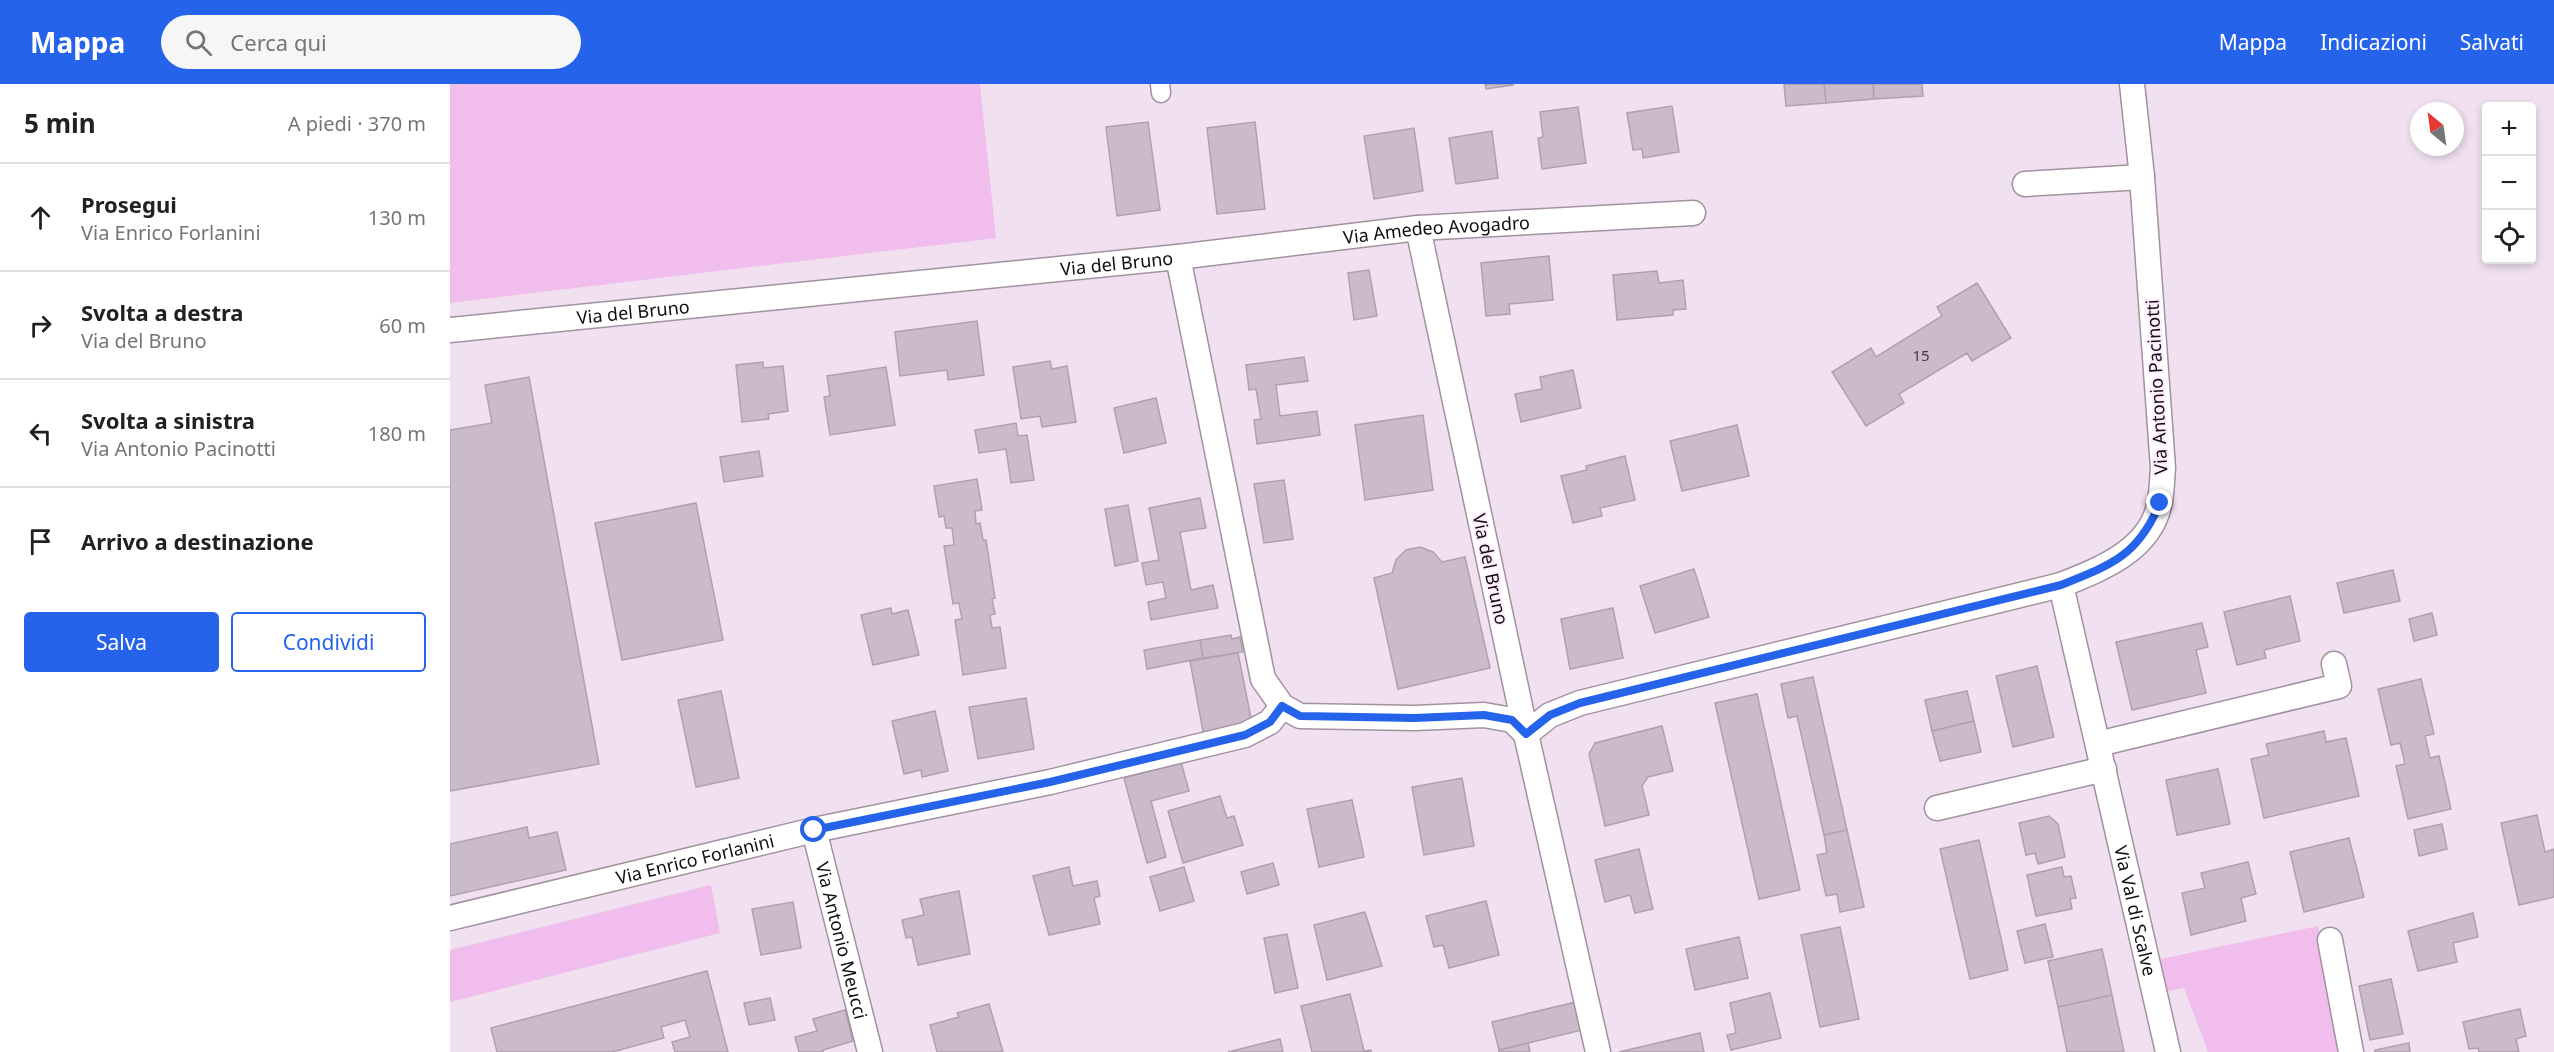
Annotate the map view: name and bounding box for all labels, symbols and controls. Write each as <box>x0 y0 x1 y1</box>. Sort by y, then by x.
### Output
search box <box>161 15 581 69</box>
text: Mappa <box>30 23 125 61</box>
icon: search <box>182 26 215 59</box>
text: Cerca qui <box>230 27 327 57</box>
text: Mappa <box>2219 28 2287 56</box>
text: Indicazioni <box>2320 28 2427 56</box>
text: Salvati <box>2460 28 2524 56</box>
north arrow <box>2410 102 2464 156</box>
map controls <box>2482 102 2536 264</box>
button: + <box>2482 102 2536 156</box>
text: 5 min <box>24 105 96 141</box>
text: A piedi · 370 m <box>288 110 426 137</box>
button: − <box>2482 156 2536 210</box>
text: Prosegui <box>81 189 177 219</box>
icon: ahead <box>24 201 57 234</box>
text: 130 m <box>368 204 426 231</box>
street label: Via Amedeo Avogadro <box>1342 210 1530 249</box>
button: locate <box>2482 210 2536 264</box>
text: Via Enrico Forlanini <box>81 219 261 246</box>
street label: Via del Bruno <box>1059 246 1174 281</box>
street label: Via del Bruno <box>576 294 691 329</box>
text: Svolta a destra <box>81 297 244 327</box>
street label: Via Antonio Pacinotti <box>2139 299 2173 475</box>
icon: right <box>24 309 57 342</box>
text: 60 m <box>379 312 426 339</box>
text: Via del Bruno <box>81 327 207 354</box>
house number: 15 <box>1912 345 1930 365</box>
text: Svolta a sinistra <box>81 405 255 435</box>
icon: left <box>24 417 57 450</box>
text: 180 m <box>368 420 426 447</box>
text: Via Antonio Pacinotti <box>81 435 276 462</box>
route end <box>2146 489 2172 515</box>
street label: Via del Bruno <box>1468 511 1514 627</box>
icon: arrive <box>24 525 57 558</box>
text: Arrivo a destinazione <box>81 526 314 556</box>
button: Salva <box>24 612 219 672</box>
button: Condividi <box>231 612 426 672</box>
route start <box>800 816 826 842</box>
street label: Via Enrico Forlanini <box>614 828 776 889</box>
street label: Via Val di Scalve <box>2109 843 2162 978</box>
street label: Via Antonio Meucci <box>811 859 873 1022</box>

